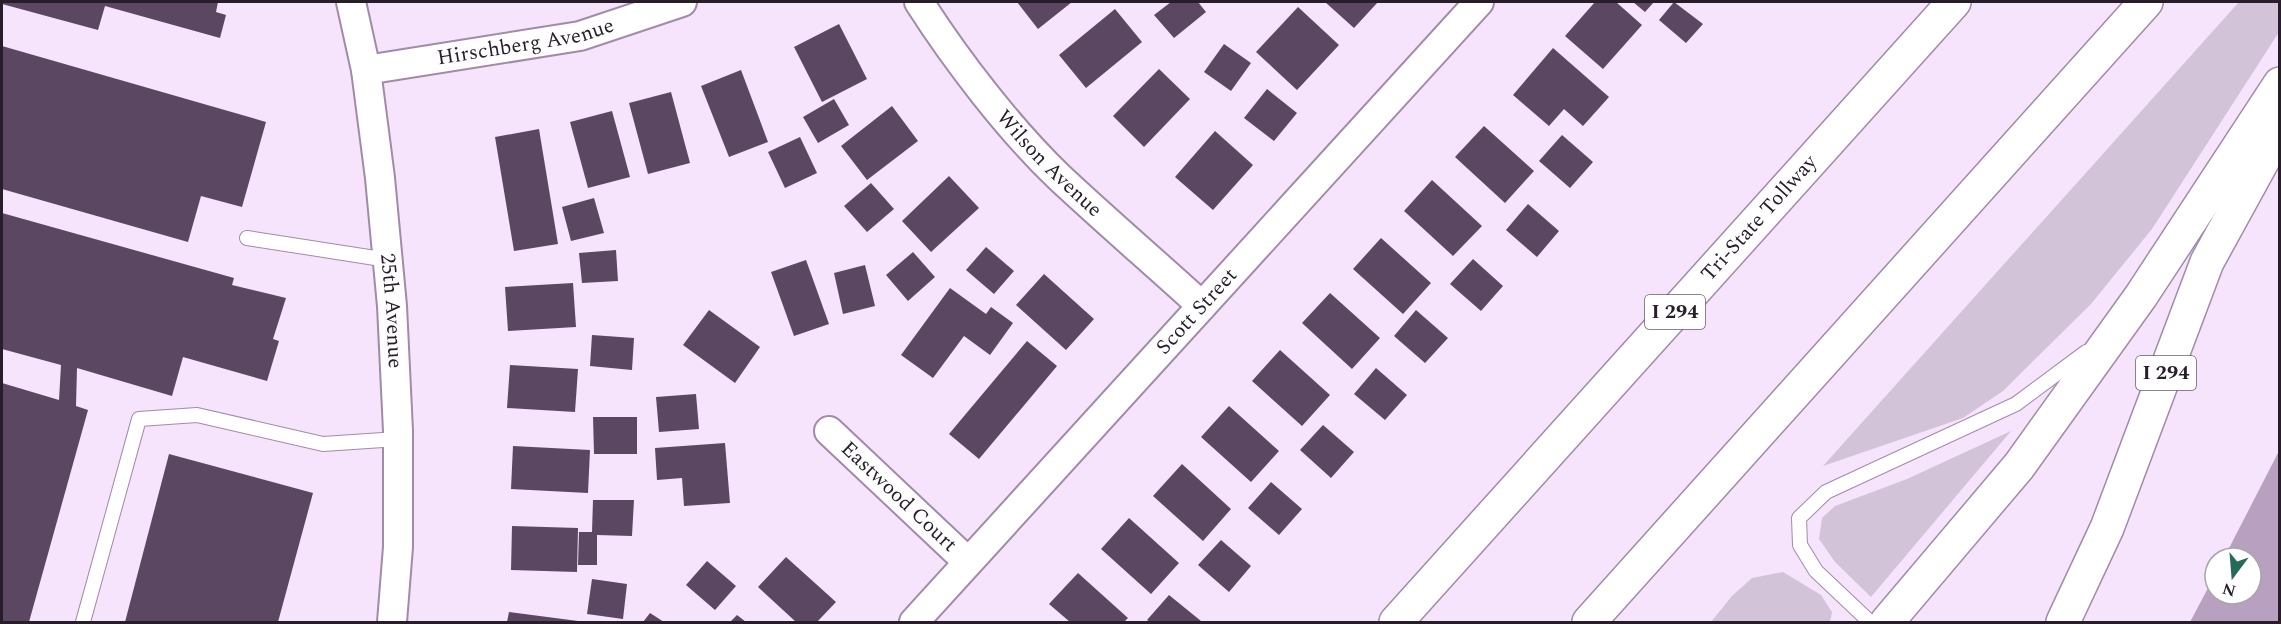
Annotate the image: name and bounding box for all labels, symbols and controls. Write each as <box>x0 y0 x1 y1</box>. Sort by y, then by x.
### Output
street label: Hirschberg Avenue <box>435 10 618 74</box>
street label: Wilson Avenue <box>988 103 1109 225</box>
street label: Tri-State Tollway <box>1693 147 1826 289</box>
street label: 25th Avenue <box>371 252 411 369</box>
street label: Scott Street <box>1149 261 1245 362</box>
road number: I 294 <box>1645 295 1705 329</box>
road number: I 294 <box>2136 356 2196 390</box>
street label: Eastwood Court <box>833 434 964 560</box>
north arrow <box>2203 546 2263 606</box>
text: N <box>2220 576 2239 603</box>

